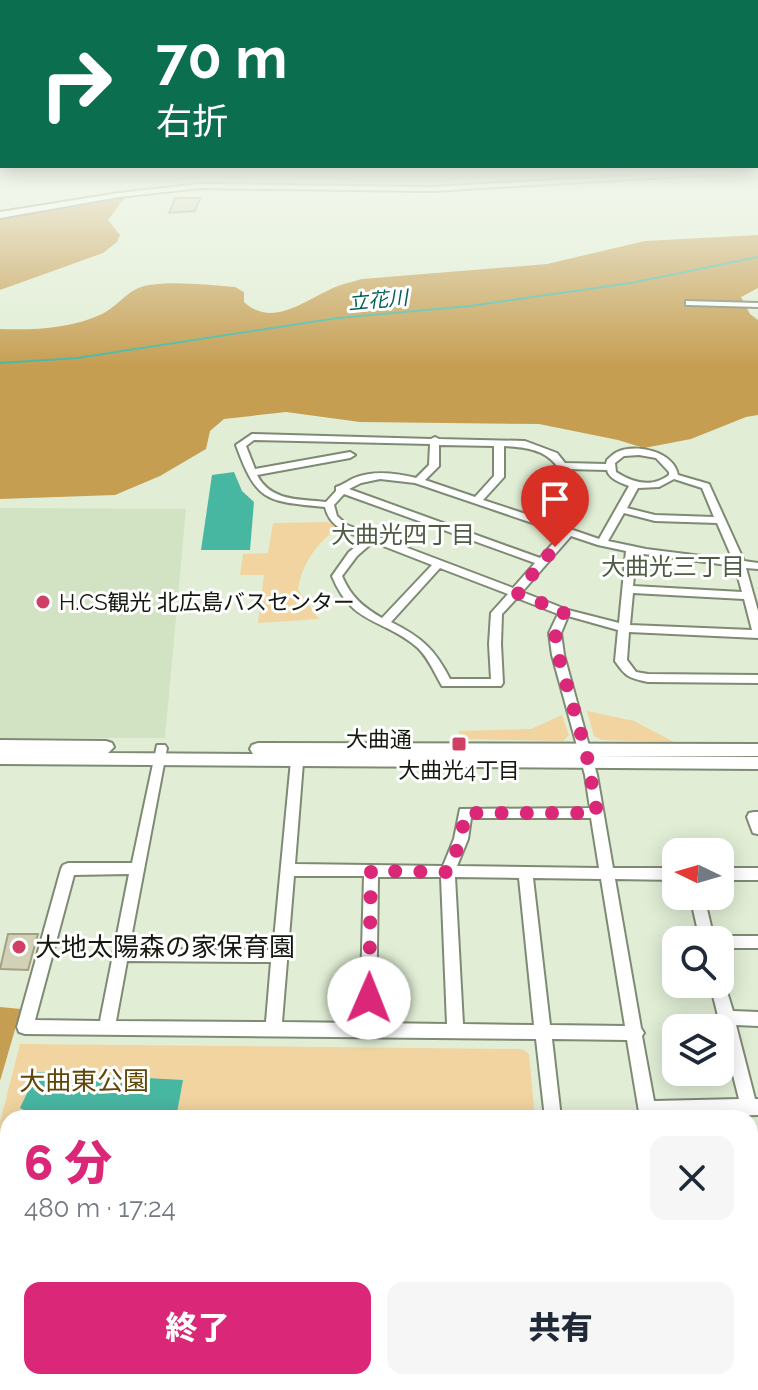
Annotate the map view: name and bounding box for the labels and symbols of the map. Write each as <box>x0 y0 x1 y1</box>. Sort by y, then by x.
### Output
water label: 立花川 <box>347 285 411 315</box>
pin <box>521 465 589 547</box>
district label: 大曲光四丁目 <box>331 520 475 549</box>
district label: 大曲光三丁目 <box>601 552 745 581</box>
place label: H.CS観光 北広島バスセンター <box>59 589 355 615</box>
marker: H.CS観光 北広島バスセンター <box>34 593 52 611</box>
street label: 大曲通 <box>346 725 412 753</box>
marker: 大曲光4丁目 <box>450 735 468 753</box>
place label: 大曲光4丁目 <box>398 757 520 783</box>
north arrow <box>662 838 734 910</box>
place label: 大地太陽森の家保育園 <box>35 932 295 962</box>
marker: 大地太陽森の家保育園 <box>10 938 28 956</box>
position arrow <box>327 956 411 1040</box>
park label: 大曲東公園 <box>19 1066 149 1096</box>

